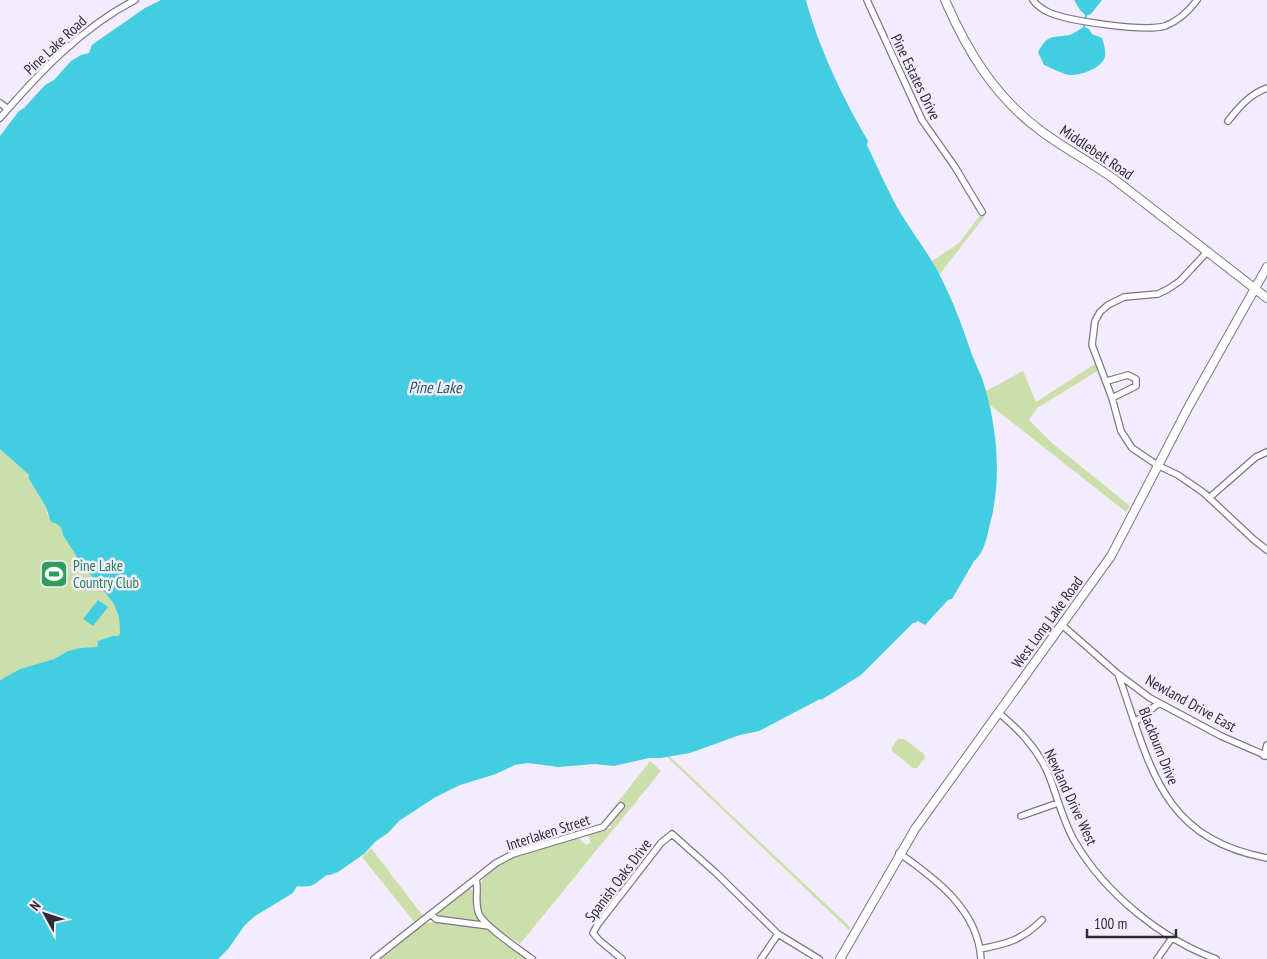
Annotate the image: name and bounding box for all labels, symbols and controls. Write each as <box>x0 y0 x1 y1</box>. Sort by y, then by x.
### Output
street label: Pine Lake Road <box>20 11 90 79</box>
street label: Pine Estates Drive <box>887 31 945 123</box>
street label: Middlebelt Road <box>1057 120 1137 184</box>
water label: Pine Lake <box>408 377 463 397</box>
place label: Pine Lake Country Club <box>73 556 139 592</box>
sports icon: Pine Lake Country Club <box>39 559 69 589</box>
street label: West Long Lake Road <box>1007 572 1087 672</box>
street label: Newland Drive East <box>1142 670 1240 736</box>
street label: Blackburn Drive <box>1135 704 1183 788</box>
street label: Newland Drive West <box>1040 746 1102 848</box>
street label: Interlaken Street <box>504 810 592 854</box>
street label: Spanish Oaks Drive <box>581 835 655 925</box>
north arrow <box>20 889 70 939</box>
text: N <box>26 897 44 914</box>
scale bar <box>1087 906 1176 938</box>
text: 100 m <box>1094 914 1127 933</box>

